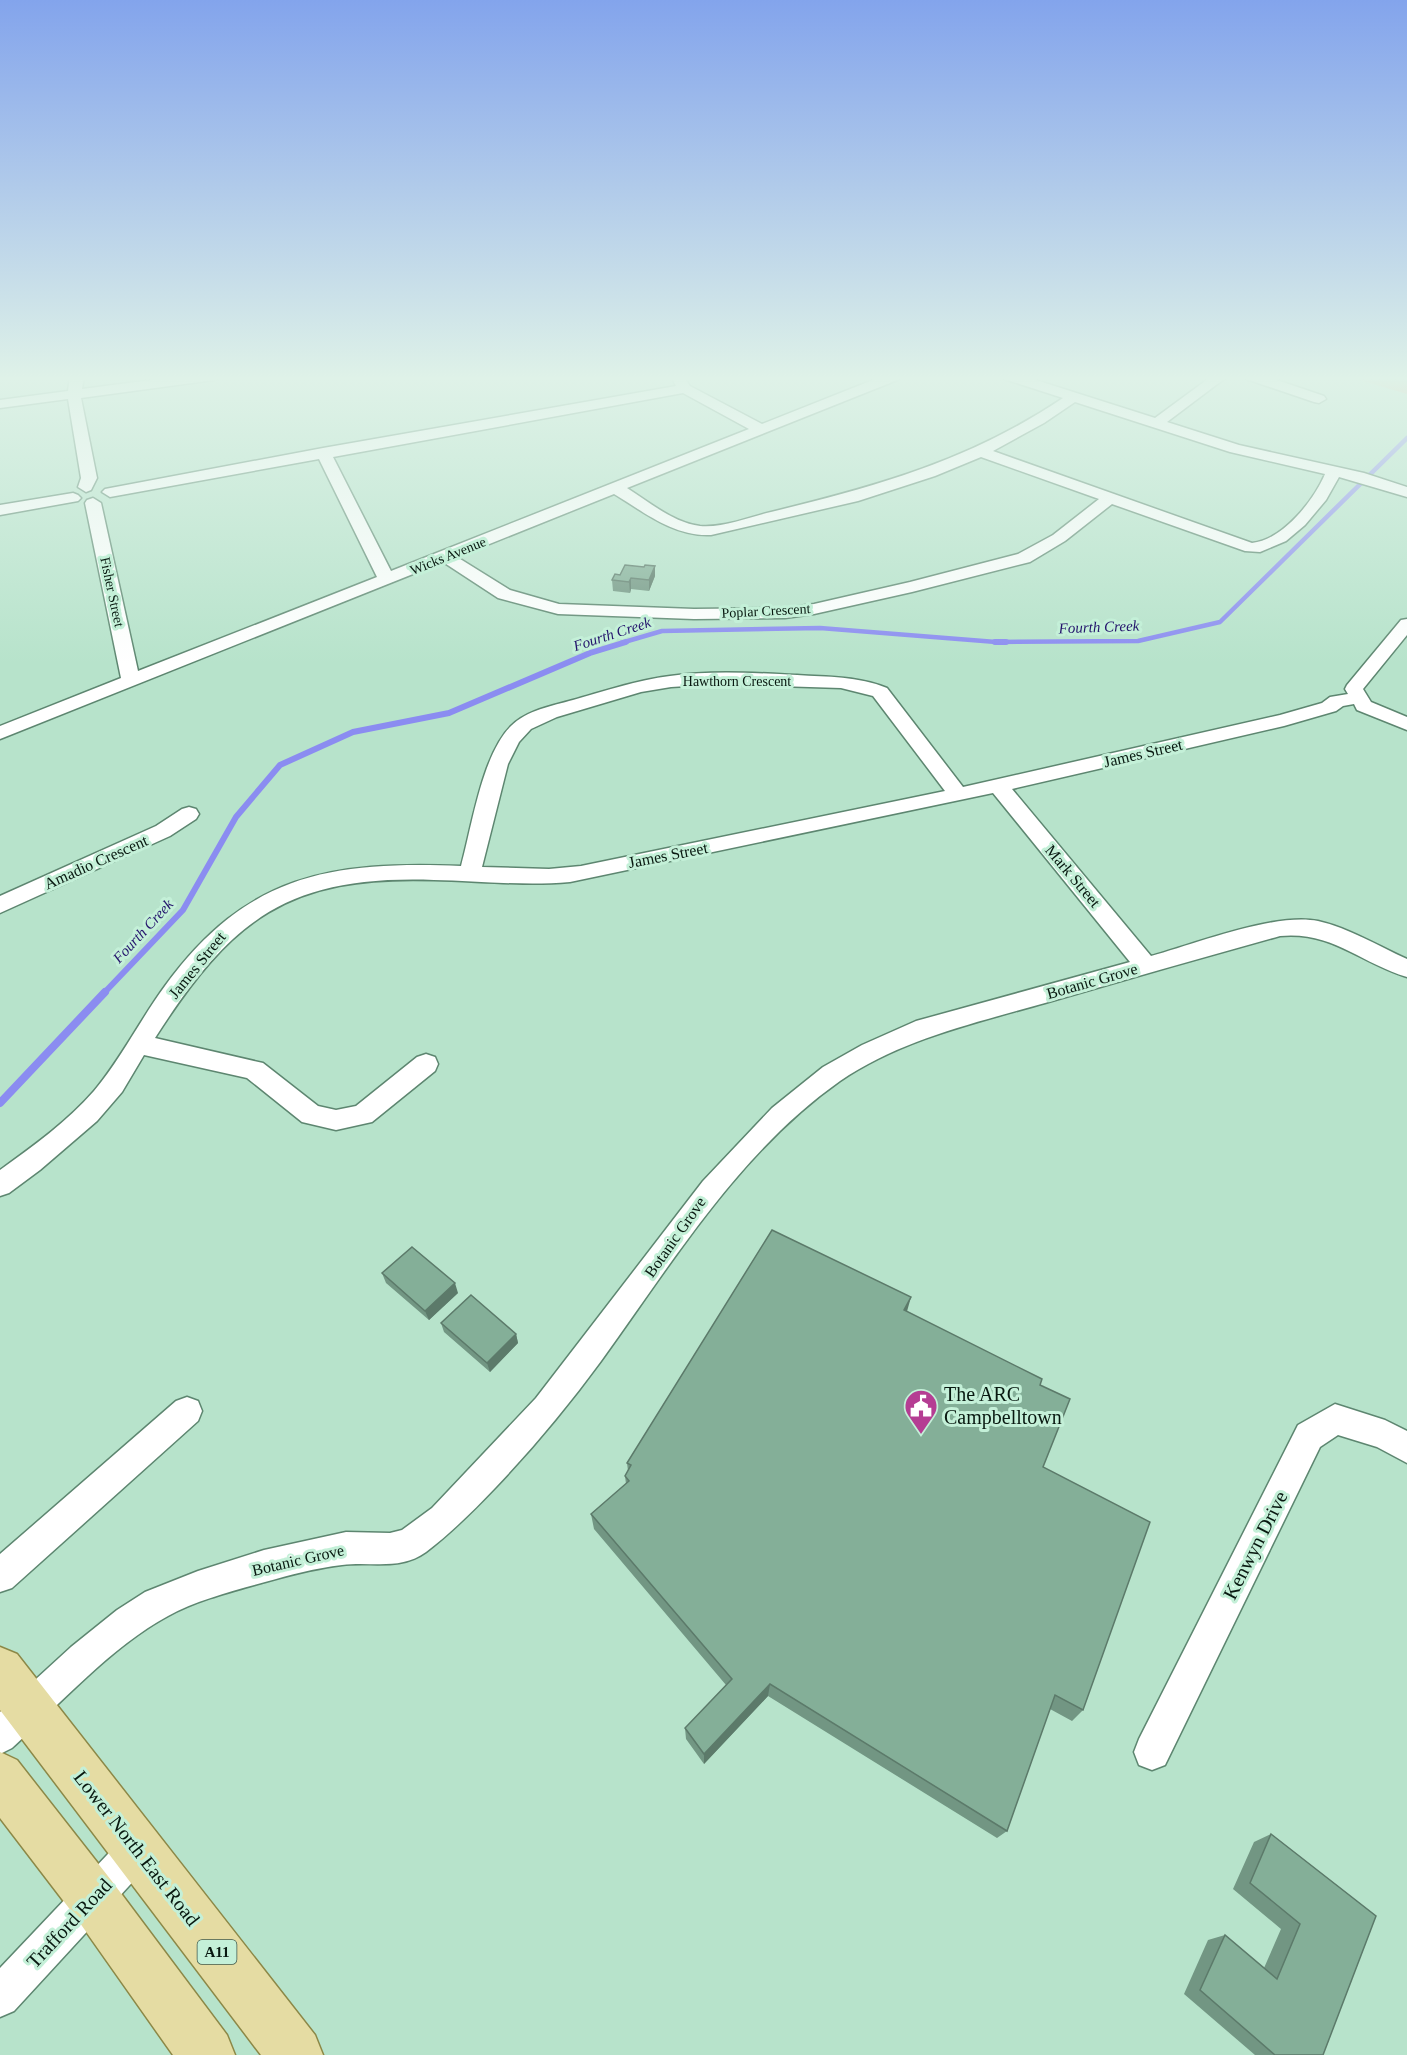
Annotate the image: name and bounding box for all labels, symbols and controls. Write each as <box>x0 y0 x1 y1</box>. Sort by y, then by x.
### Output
street label: Wicks Avenue <box>408 534 488 578</box>
street label: Fisher Street <box>97 556 127 628</box>
street label: Poplar Crescent <box>721 601 811 621</box>
water label: Fourth Creek <box>570 614 653 654</box>
water label: Fourth Creek <box>1057 618 1140 636</box>
street label: Hawthorn Crescent <box>683 674 791 689</box>
street label: James Street <box>1102 736 1185 770</box>
street label: Amadio Crescent <box>42 831 151 892</box>
street label: James Street <box>627 839 710 871</box>
street label: Mark Street <box>1042 841 1104 911</box>
water label: Fourth Creek <box>109 896 177 967</box>
street label: James Street <box>165 928 229 1002</box>
street label: Botanic Grove <box>1045 960 1139 1002</box>
street label: Botanic Grove <box>641 1194 709 1280</box>
place label: The ARC Campbelltown <box>944 1383 1062 1429</box>
public building icon: The ARC Campbelltown <box>903 1388 939 1435</box>
street label: Kenwyn Drive <box>1218 1487 1293 1603</box>
street label: Botanic Grove <box>250 1541 346 1579</box>
street label: Lower North East Road <box>70 1766 204 1930</box>
street label: Trafford Road <box>22 1874 116 1972</box>
road number: A11 <box>198 1940 236 1964</box>

